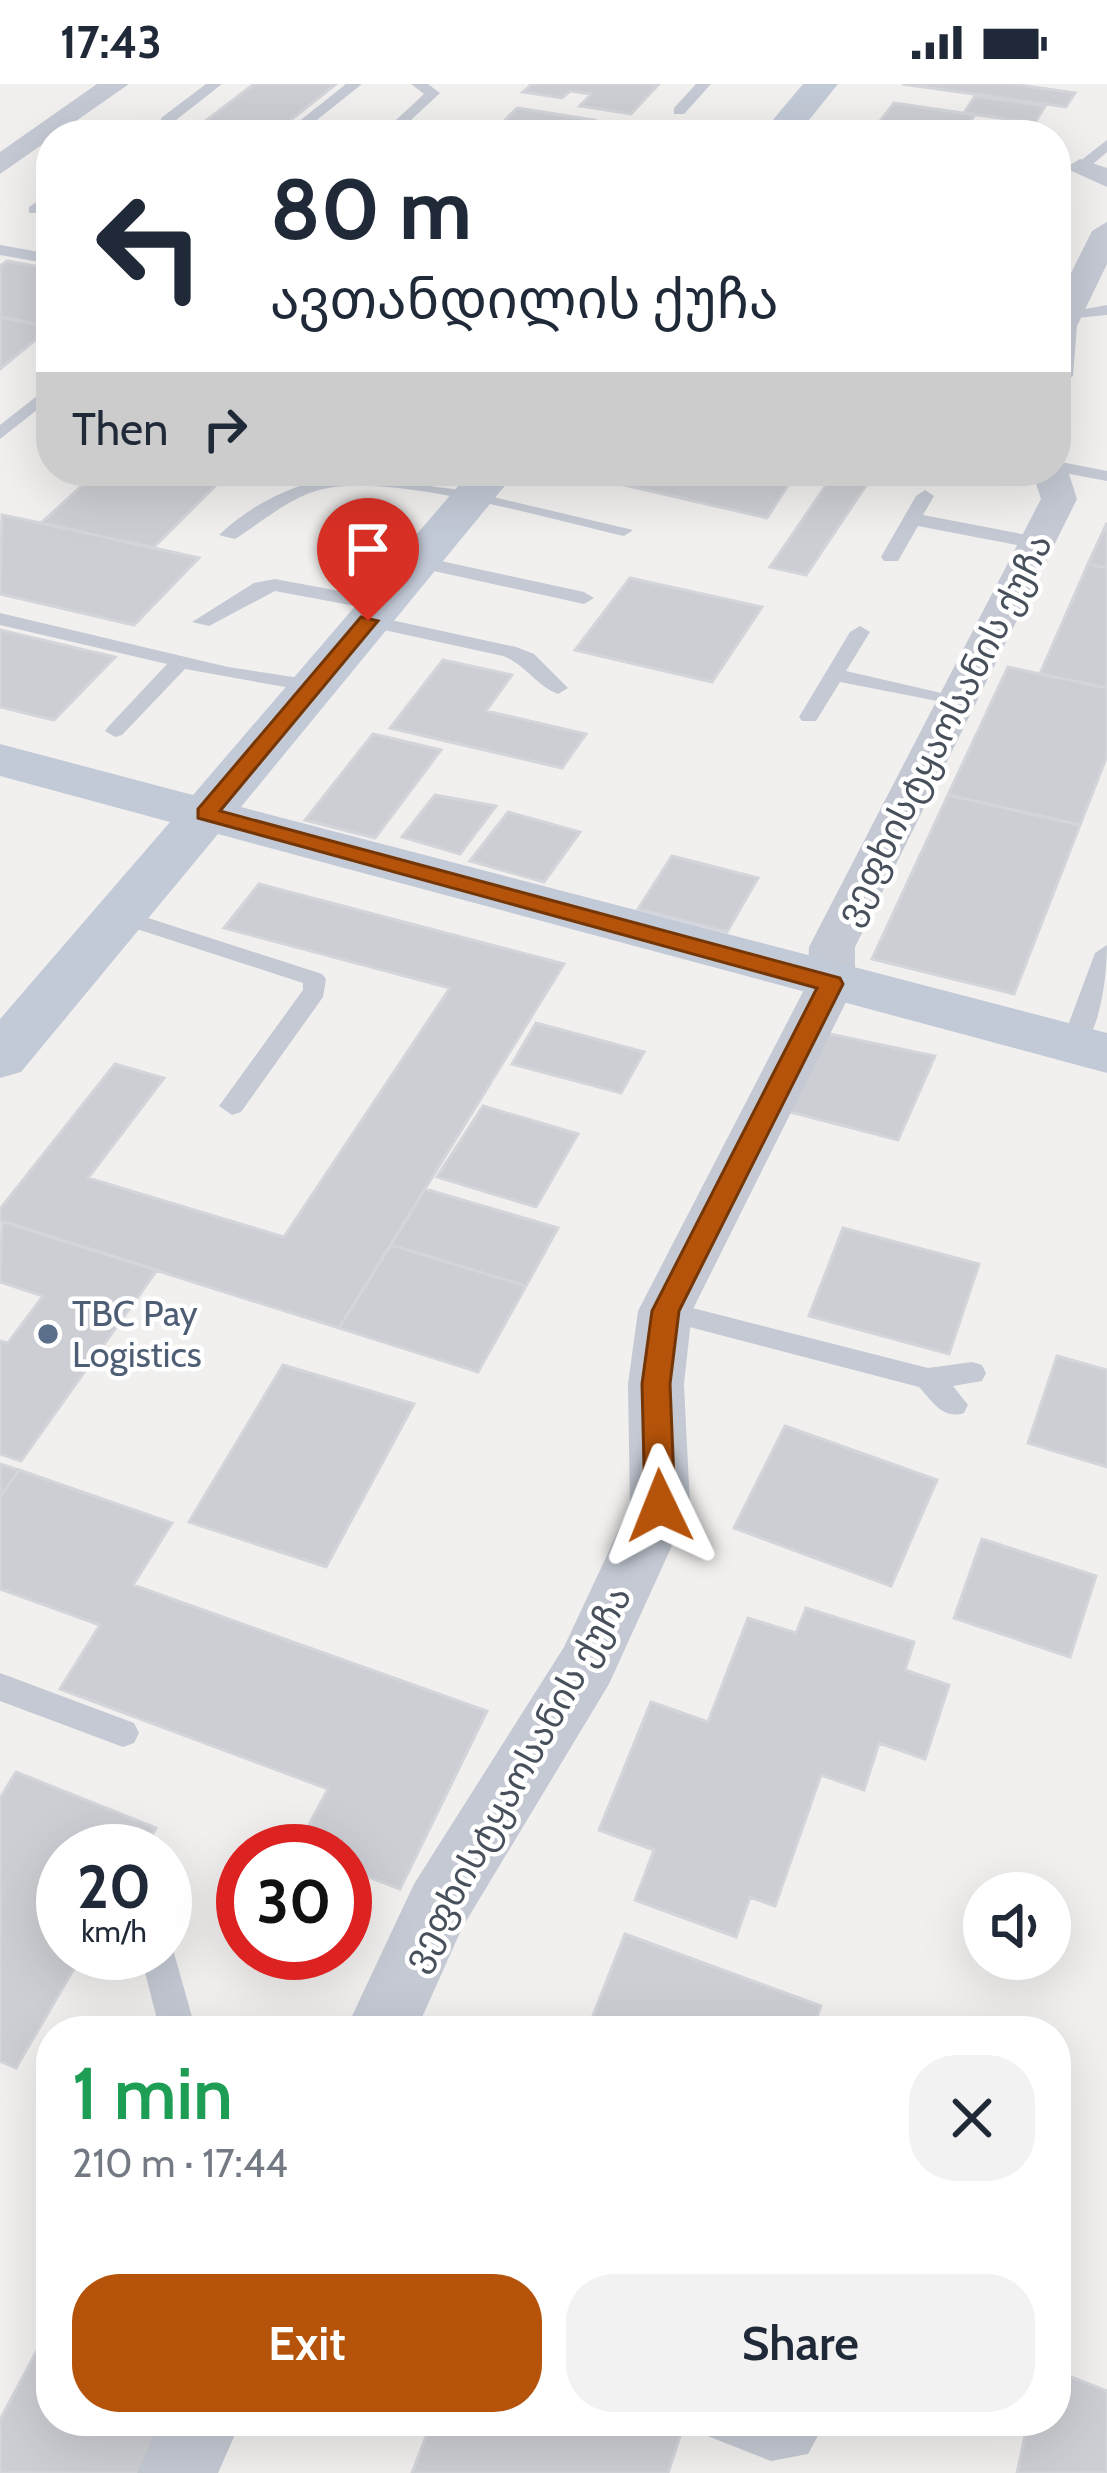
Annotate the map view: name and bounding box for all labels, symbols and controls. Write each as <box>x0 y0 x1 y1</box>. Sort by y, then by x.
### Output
text: 17:43 <box>60 15 162 69</box>
text: 80 m <box>270 158 472 260</box>
icon: left <box>72 168 228 324</box>
text: ავთანდილის ქუჩა <box>270 266 779 332</box>
icon: right <box>192 396 258 462</box>
text: Then <box>72 402 168 456</box>
pin <box>317 498 419 621</box>
icon: arrive <box>335 516 401 582</box>
street label: ვეფხისტყაოსანის ქუჩა <box>825 526 1061 932</box>
place label: TBC Pay Logistics <box>72 1291 202 1376</box>
marker: TBC Pay Logistics <box>35 1321 61 1347</box>
position arrow <box>597 1443 723 1569</box>
street label: ვეფხისტყაოსანის ქუჩა <box>392 1578 640 1978</box>
speed limit sign: 30 <box>216 1824 372 1980</box>
text: 20 <box>77 1850 151 1923</box>
map controls <box>963 1872 1071 1980</box>
button: sound <box>963 1872 1071 1980</box>
text: km/h <box>81 1913 147 1950</box>
text: 1 min <box>72 2050 233 2137</box>
button: close <box>909 2055 1035 2181</box>
text: 210 m · 17:44 <box>72 2139 288 2187</box>
button: Exit <box>72 2274 542 2412</box>
button: Share <box>566 2274 1035 2412</box>

